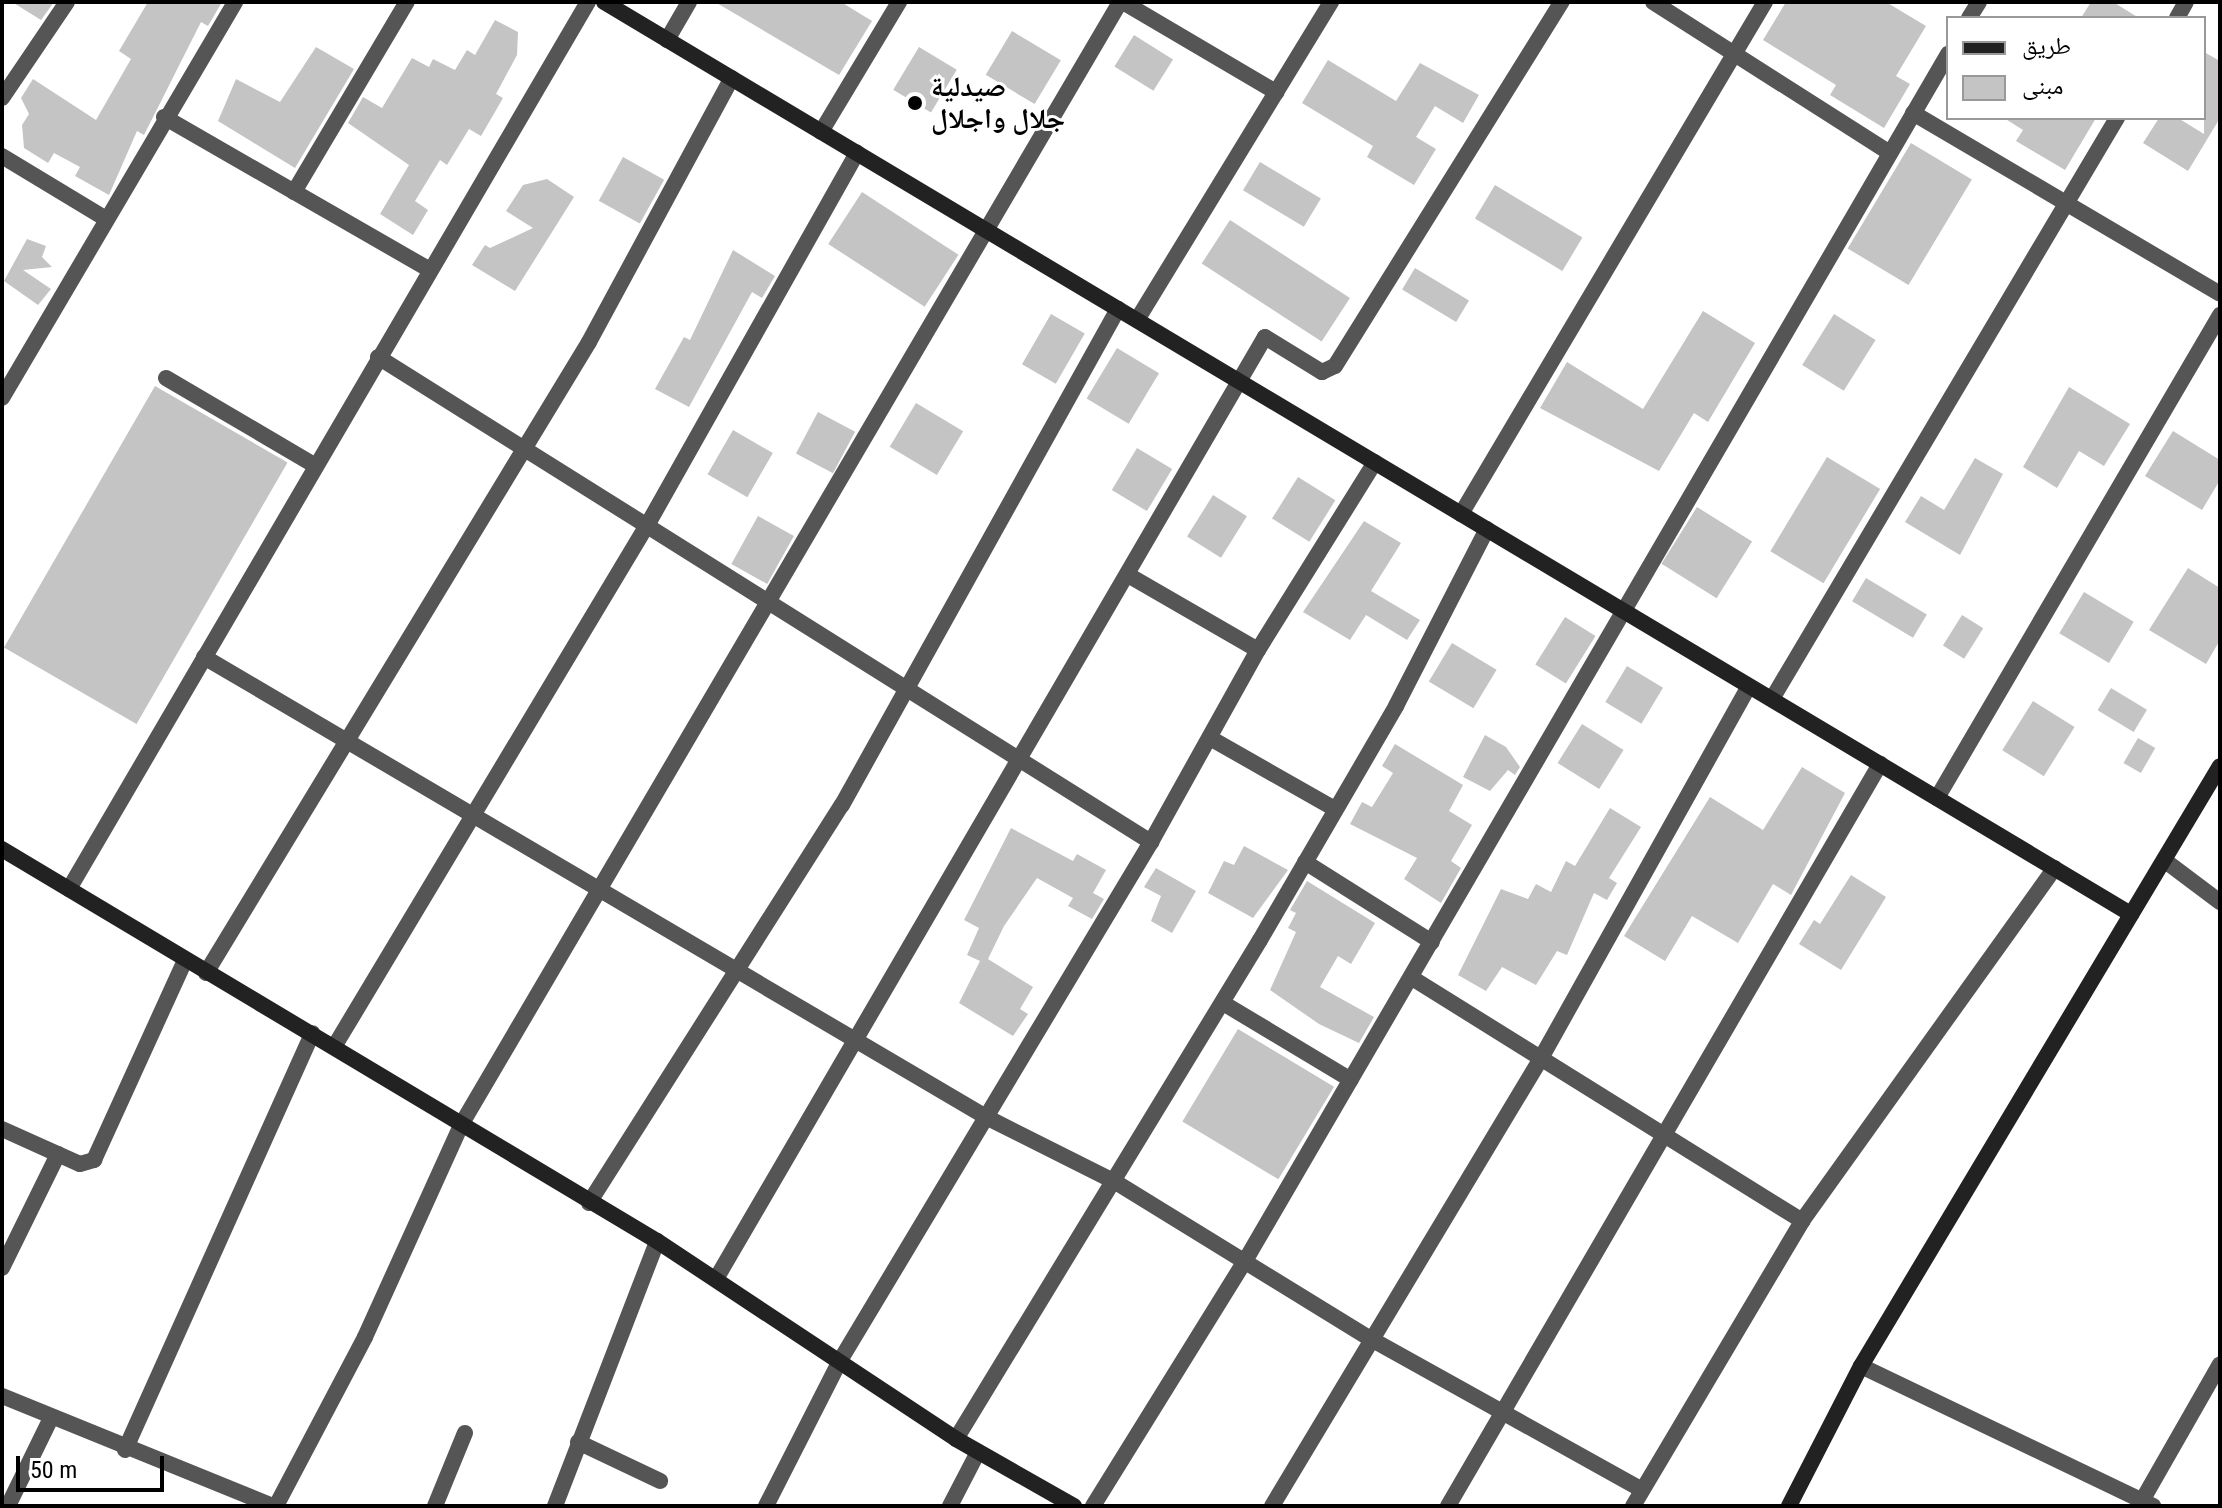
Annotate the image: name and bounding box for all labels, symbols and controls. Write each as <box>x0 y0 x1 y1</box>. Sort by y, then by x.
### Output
legend <box>1946 16 2206 120</box>
text: طريق <box>2022 32 2071 60</box>
place label: صيدلية جلال واجلال <box>931 70 1065 136</box>
text: مبنى <box>2022 72 2063 100</box>
marker: صيدلية جلال واجلال <box>906 94 924 112</box>
scale bar <box>20 1440 168 1490</box>
text: 50 m <box>30 1456 77 1484</box>

